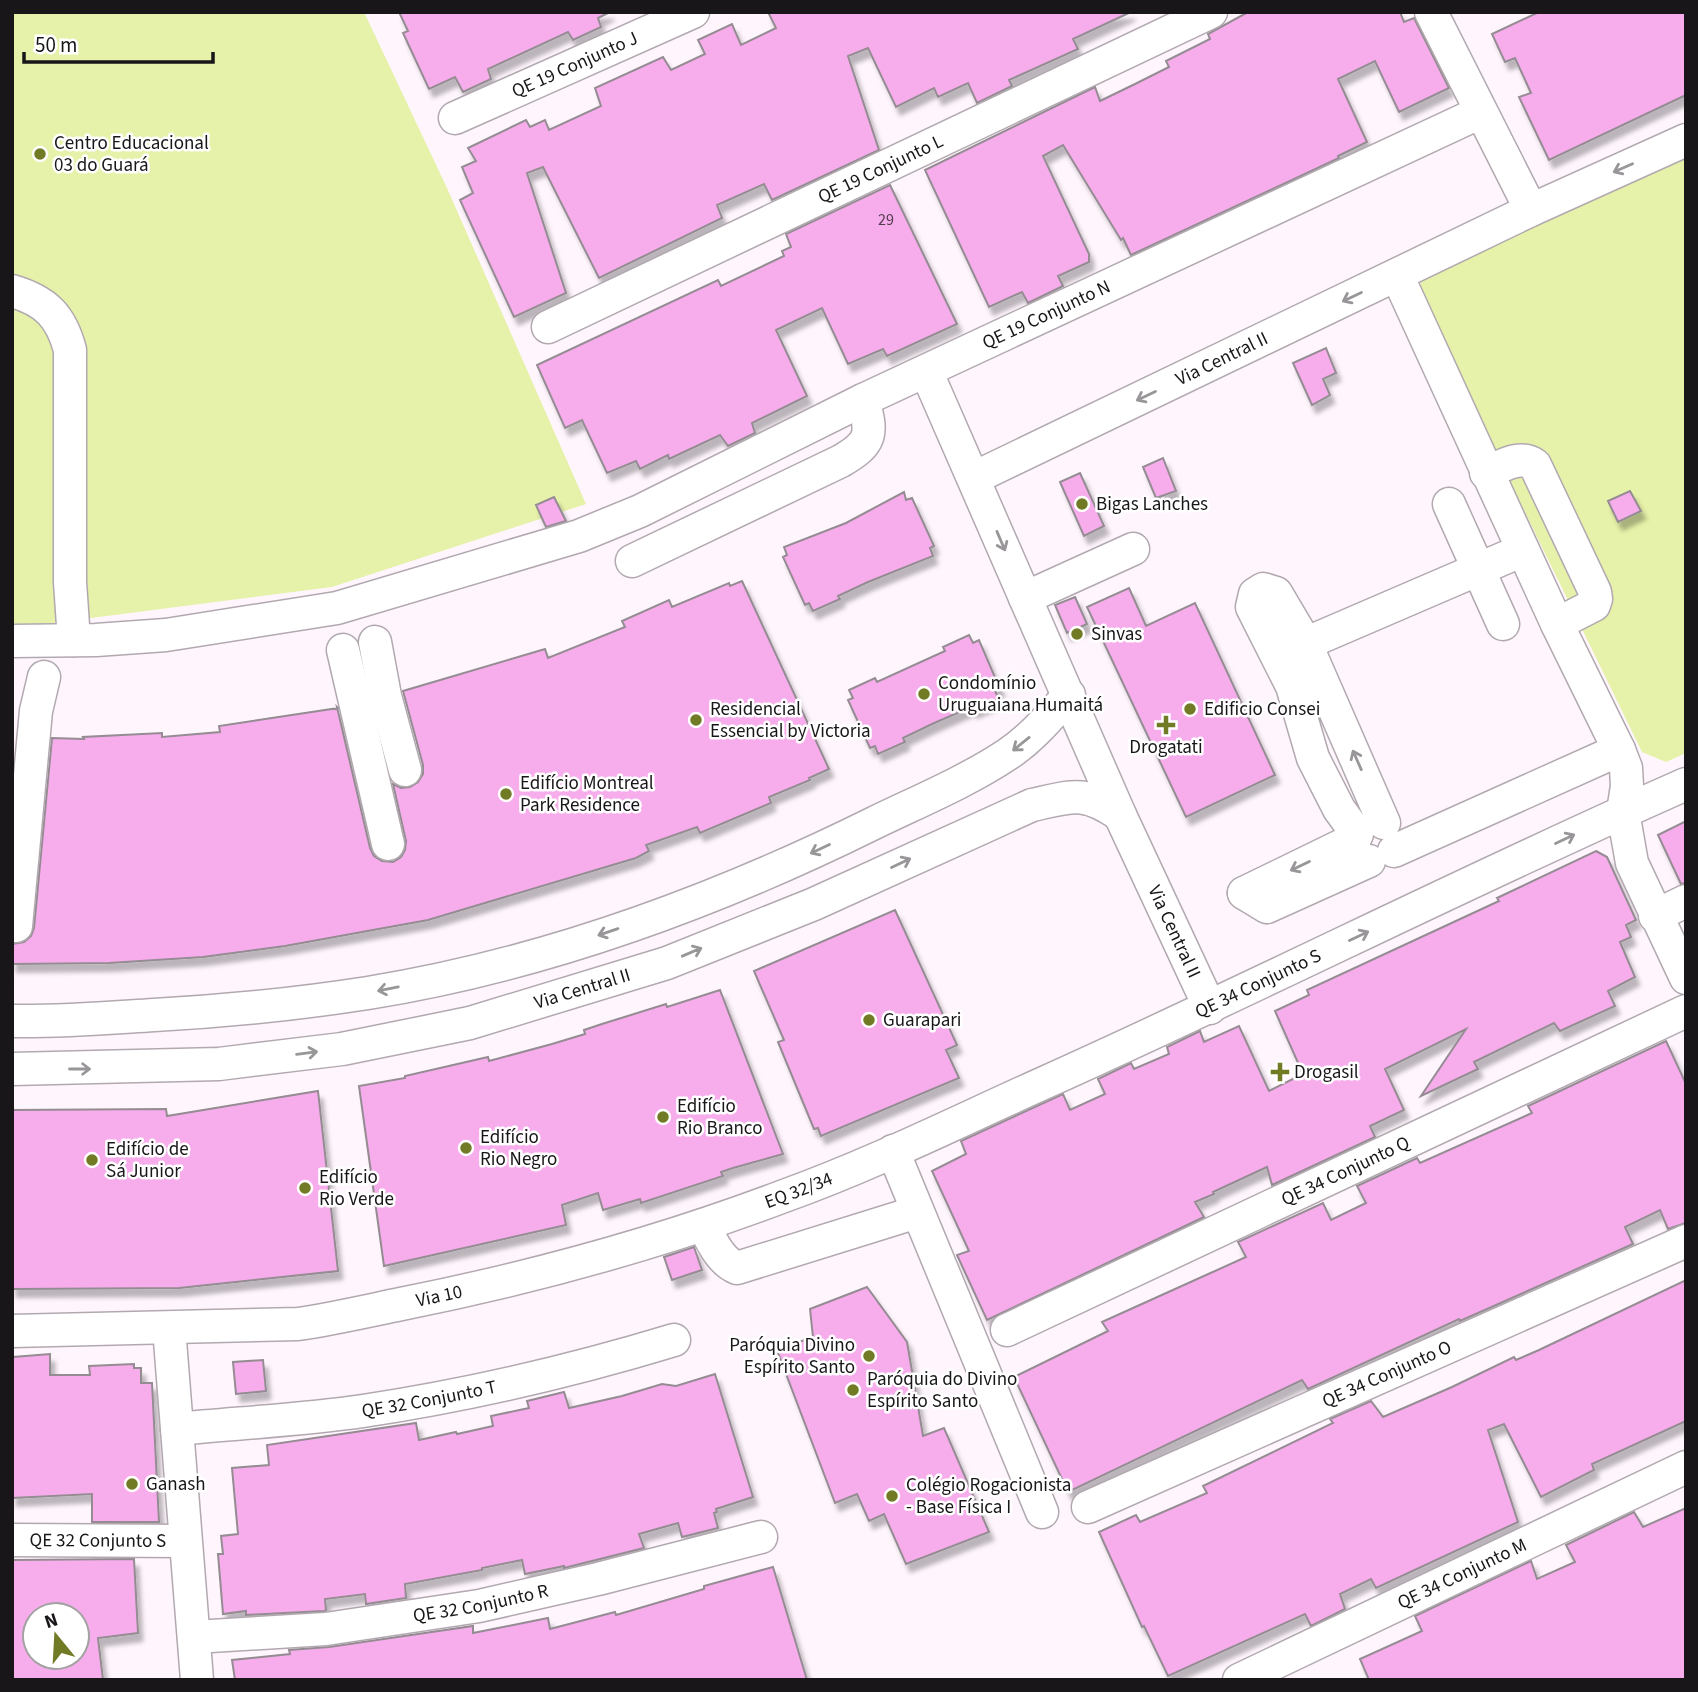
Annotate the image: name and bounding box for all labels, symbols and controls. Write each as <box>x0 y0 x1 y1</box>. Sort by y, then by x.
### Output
scale bar <box>24 21 214 65</box>
street label: QE 19 Conjunto J <box>507 25 642 105</box>
text: 50 m <box>35 30 77 60</box>
street label: QE 19 Conjunto L <box>813 128 947 210</box>
place label: Centro Educacional 03 do Guará <box>54 130 209 179</box>
marker: Centro Educacional 03 do Guará <box>32 146 48 162</box>
one-way arrow <box>1613 162 1635 175</box>
house number: 29 <box>878 209 894 231</box>
street label: QE 19 Conjunto N <box>978 273 1115 356</box>
one-way arrow <box>1341 292 1362 305</box>
street label: Via Central II <box>1171 325 1272 392</box>
one-way arrow <box>1136 389 1157 403</box>
place label: Bigas Lanches <box>1096 491 1208 518</box>
marker: Bigas Lanches <box>1074 496 1090 512</box>
one-way arrow <box>995 530 1008 551</box>
place label: Sinvas <box>1091 621 1142 648</box>
marker: Sinvas <box>1069 626 1085 642</box>
place label: Condomínio Uruguaiana Humaitá <box>938 670 1103 719</box>
marker: Condomínio Uruguaiana Humaitá <box>916 686 932 702</box>
place label: Residencial Essencial by Victoria <box>710 696 871 745</box>
place label: Edificio Consei <box>1204 696 1320 723</box>
marker: Edificio Consei <box>1182 701 1198 717</box>
marker: Residencial Essencial by Victoria <box>688 712 704 728</box>
marker: Drogatati <box>1158 717 1174 733</box>
place label: Drogatati <box>1129 734 1203 761</box>
one-way arrow <box>1013 736 1031 751</box>
one-way arrow <box>1350 750 1363 771</box>
place label: Edifício Montreal Park Residence <box>520 770 654 819</box>
marker: Edifício Montreal Park Residence <box>498 786 514 802</box>
one-way arrow <box>1554 832 1575 845</box>
one-way arrow <box>810 843 831 856</box>
one-way arrow <box>890 856 911 869</box>
one-way arrow <box>1290 860 1311 874</box>
street label: Via Central II <box>1141 881 1208 982</box>
one-way arrow <box>598 927 620 939</box>
one-way arrow <box>1348 928 1369 942</box>
street label: QE 34 Conjunto S <box>1191 942 1326 1025</box>
one-way arrow <box>681 945 703 958</box>
street label: Via Central II <box>531 961 634 1016</box>
one-way arrow <box>377 983 400 996</box>
place label: Guarapari <box>883 1007 961 1034</box>
marker: Guarapari <box>861 1012 877 1028</box>
one-way arrow <box>295 1047 318 1060</box>
place label: Drogasil <box>1294 1059 1359 1086</box>
one-way arrow <box>69 1062 92 1076</box>
marker: Drogasil <box>1272 1064 1288 1080</box>
place label: Edifício Rio Branco <box>677 1093 762 1142</box>
marker: Edifício Rio Branco <box>655 1109 671 1125</box>
place label: Edifício Rio Negro <box>480 1124 557 1173</box>
street label: QE 34 Conjunto Q <box>1277 1129 1414 1213</box>
place label: Edifício de Sá Junior <box>106 1136 189 1185</box>
marker: Edifício Rio Negro <box>458 1140 474 1156</box>
marker: Edifício de Sá Junior <box>84 1152 100 1168</box>
place label: Edifício Rio Verde <box>319 1164 394 1213</box>
street label: EQ 32/34 <box>761 1165 837 1216</box>
marker: Edifício Rio Verde <box>297 1180 313 1196</box>
street label: Via 10 <box>414 1278 465 1314</box>
place label: Paróquia Divino Espírito Santo <box>729 1332 855 1381</box>
street label: QE 34 Conjunto O <box>1318 1333 1456 1415</box>
marker: Paróquia Divino Espírito Santo <box>861 1348 877 1364</box>
place label: Paróquia do Divino Espírito Santo <box>867 1366 1017 1415</box>
street label: QE 32 Conjunto T <box>360 1373 499 1425</box>
marker: Paróquia do Divino Espírito Santo <box>845 1382 861 1398</box>
place label: Ganash <box>146 1471 206 1498</box>
place label: Colégio Rogacionista - Base Física I <box>906 1472 1071 1521</box>
marker: Ganash <box>124 1476 140 1492</box>
marker: Colégio Rogacionista - Base Física I <box>884 1488 900 1504</box>
street label: QE 32 Conjunto S <box>30 1527 166 1554</box>
street label: QE 34 Conjunto M <box>1393 1531 1531 1616</box>
street label: QE 32 Conjunto R <box>411 1577 551 1629</box>
north arrow <box>21 1601 91 1671</box>
text: N <box>41 1606 61 1636</box>

